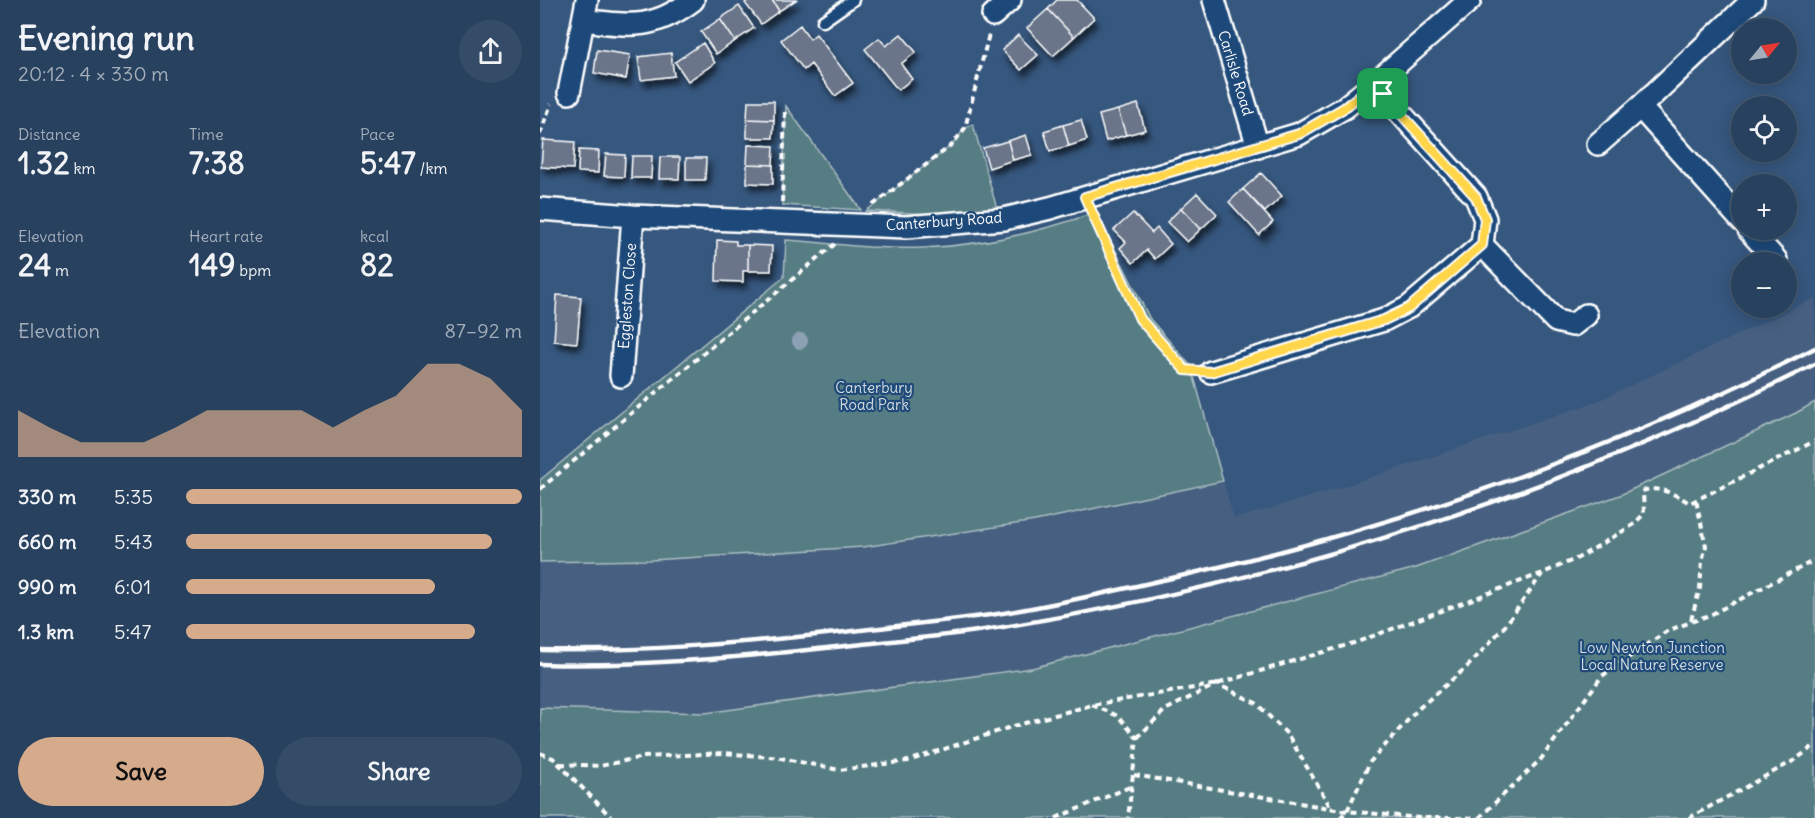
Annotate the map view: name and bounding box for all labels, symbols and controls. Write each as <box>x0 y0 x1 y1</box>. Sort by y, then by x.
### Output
text: Evening run <box>18 17 194 59</box>
north arrow <box>1731 18 1797 84</box>
map controls <box>1731 18 1797 318</box>
button: share <box>459 20 522 83</box>
street label: Carlisle Road <box>1214 28 1258 118</box>
text: 20:12 · 4 × 330 m <box>18 61 169 86</box>
pin <box>1357 68 1408 119</box>
icon: arrive <box>1366 77 1399 110</box>
button: locate <box>1731 96 1797 162</box>
text: Distance <box>18 124 80 144</box>
text: Time <box>189 124 224 144</box>
text: Pace <box>360 124 395 144</box>
text: 1.32 <box>18 144 70 182</box>
text: 7:38 <box>189 144 245 182</box>
text: 5:47 <box>360 144 416 182</box>
text: km <box>70 158 96 178</box>
text: /km <box>416 158 448 178</box>
button: + <box>1731 174 1797 240</box>
street label: Canterbury Road <box>885 207 1003 235</box>
text: Elevation <box>18 226 84 246</box>
text: Heart rate <box>189 226 263 246</box>
text: kcal <box>360 226 389 246</box>
street label: Eggleston Close <box>614 243 640 349</box>
text: 24 <box>18 246 51 284</box>
text: 149 <box>189 246 236 284</box>
text: 82 <box>360 246 394 284</box>
button: − <box>1731 252 1797 318</box>
text: m <box>51 260 69 280</box>
text: bpm <box>236 260 271 280</box>
text: Elevation <box>18 318 100 343</box>
text: 87–92 m <box>445 318 522 343</box>
park label: Canterbury Road Park <box>835 378 913 414</box>
text: 330 m <box>18 484 76 509</box>
text: 5:35 <box>114 484 153 509</box>
text: 660 m <box>18 529 77 554</box>
text: 5:43 <box>114 529 153 554</box>
text: 990 m <box>18 574 76 599</box>
text: 6:01 <box>114 574 151 599</box>
text: 1.3 km <box>18 619 74 644</box>
text: 5:47 <box>114 619 151 644</box>
park label: Low Newton Junction Local Nature Reserve <box>1579 638 1725 674</box>
button: Save <box>18 737 264 806</box>
button: Share <box>276 737 522 806</box>

